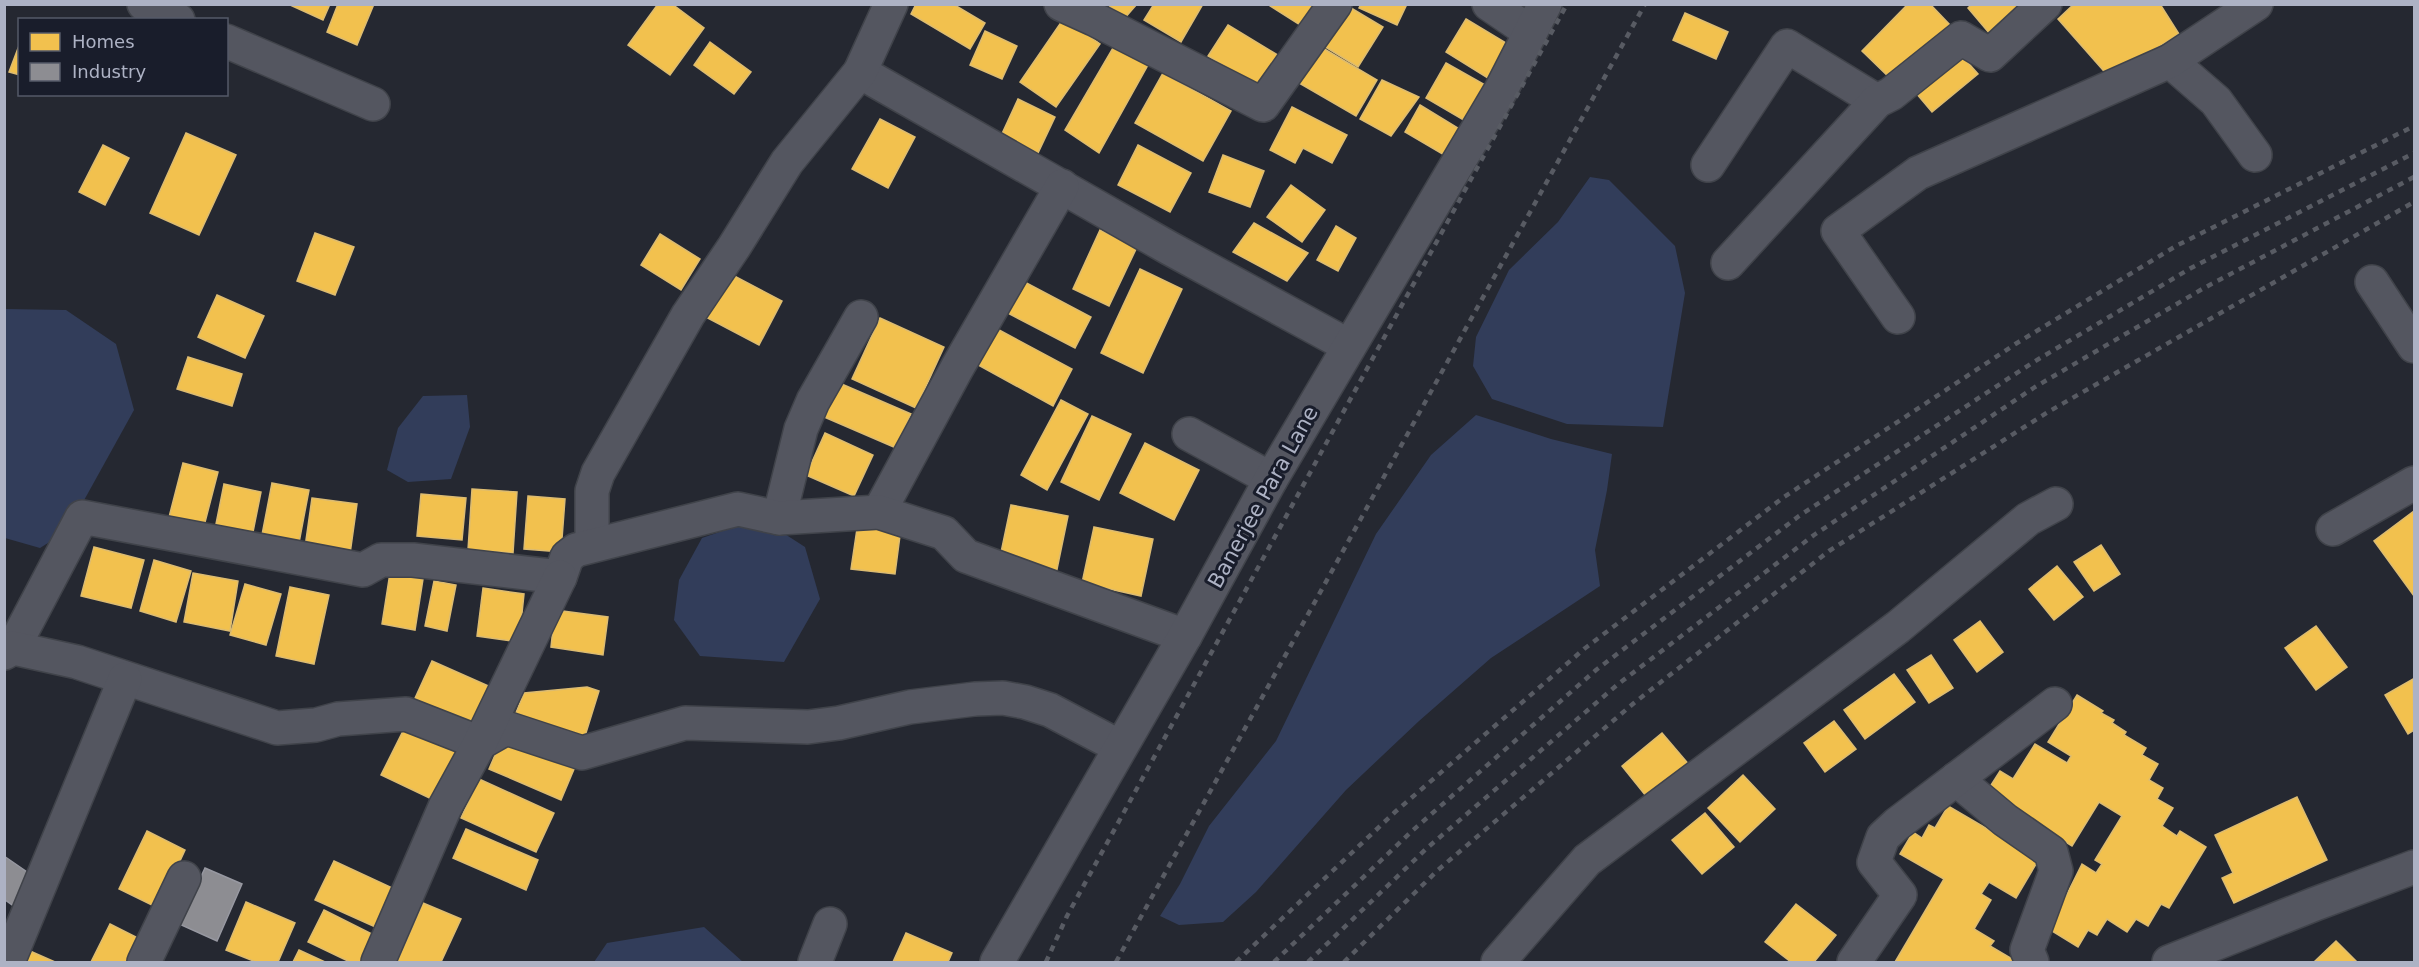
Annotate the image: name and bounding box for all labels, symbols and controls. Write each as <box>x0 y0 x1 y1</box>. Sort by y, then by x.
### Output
legend <box>18 18 228 96</box>
text: Homes <box>72 31 135 52</box>
text: Industry <box>72 61 146 82</box>
street label: Banerjee Para Lane <box>1203 402 1323 592</box>

